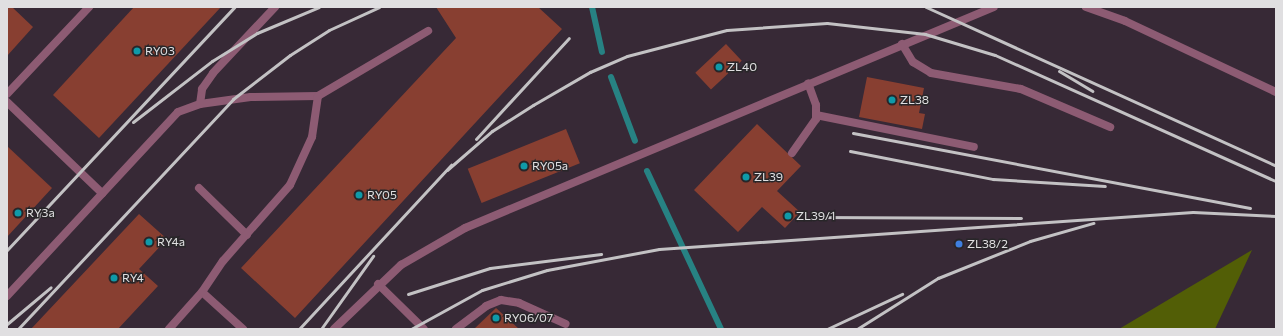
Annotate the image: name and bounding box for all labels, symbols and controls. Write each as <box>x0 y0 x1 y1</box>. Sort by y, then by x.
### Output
place label: RY03 <box>145 44 175 58</box>
marker: RY03 <box>132 46 142 56</box>
place label: ZL40 <box>727 60 757 74</box>
marker: ZL40 <box>714 62 724 72</box>
place label: ZL38 <box>900 93 929 107</box>
marker: ZL38 <box>887 95 897 105</box>
place label: RY05a <box>532 159 568 173</box>
marker: RY05a <box>519 161 529 171</box>
place label: ZL39 <box>754 170 783 184</box>
marker: ZL39 <box>741 172 751 182</box>
place label: RY05 <box>367 188 397 202</box>
marker: RY05 <box>354 190 364 200</box>
place label: RY3a <box>26 206 55 220</box>
marker: RY3a <box>13 208 23 218</box>
place label: ZL39/1 <box>796 209 835 223</box>
marker: ZL39/1 <box>783 211 793 221</box>
place label: RY4a <box>157 235 185 249</box>
marker: RY4a <box>144 237 154 247</box>
place label: ZL38/2 <box>967 237 1008 251</box>
marker: ZL38/2 <box>954 239 964 249</box>
place label: RY4 <box>122 271 144 285</box>
marker: RY4 <box>109 273 119 283</box>
place label: RY06/07 <box>504 311 553 325</box>
marker: RY06/07 <box>491 313 501 323</box>

